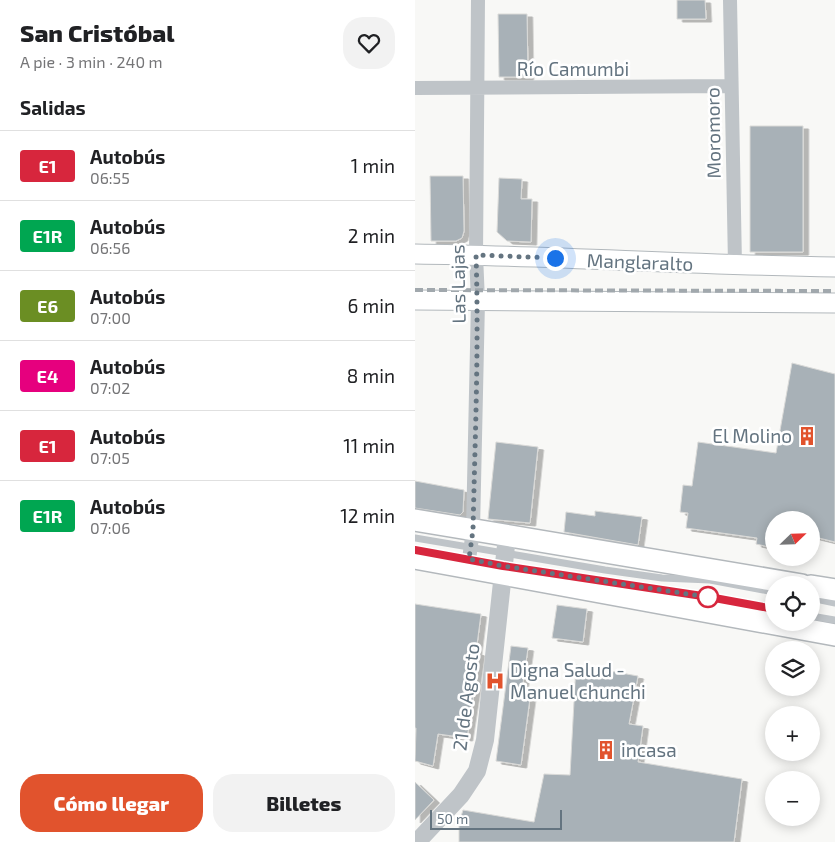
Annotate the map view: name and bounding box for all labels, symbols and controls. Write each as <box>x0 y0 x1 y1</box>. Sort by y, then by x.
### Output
button: heart <box>343 17 395 69</box>
text: San Cristóbal <box>20 18 174 47</box>
text: A pie · 3 min · 240 m <box>20 52 163 71</box>
street label: Río Camumbi <box>517 57 629 80</box>
street label: Moromoro <box>700 87 725 179</box>
text: Salidas <box>20 96 86 119</box>
text: Autobús <box>90 145 165 168</box>
text: 1 min <box>351 154 395 177</box>
text: E1 <box>38 155 57 177</box>
text: 06:55 <box>90 168 130 187</box>
text: Autobús <box>90 215 165 238</box>
text: 2 min <box>348 224 395 247</box>
text: E1R <box>33 225 62 247</box>
text: 06:56 <box>90 238 130 257</box>
street label: Las Lajas <box>445 244 470 324</box>
your location <box>543 246 568 271</box>
street label: Manglaralto <box>586 248 694 275</box>
text: Autobús <box>90 285 165 308</box>
text: 6 min <box>347 294 395 317</box>
text: E6 <box>37 295 58 317</box>
text: 07:00 <box>90 308 131 327</box>
text: Autobús <box>90 355 165 378</box>
text: 8 min <box>347 364 395 387</box>
text: E4 <box>37 365 58 387</box>
text: 07:02 <box>90 378 130 397</box>
place label: El Molino <box>712 424 792 447</box>
text: Autobús <box>90 425 165 448</box>
building icon: El Molino <box>796 425 818 447</box>
text: 11 min <box>343 434 395 457</box>
text: E1 <box>38 435 57 457</box>
text: 07:05 <box>90 448 130 467</box>
text: Autobús <box>90 495 165 518</box>
text: 12 min <box>340 504 395 527</box>
text: E1R <box>33 505 62 527</box>
north arrow <box>765 511 820 566</box>
map controls <box>765 511 820 826</box>
text: 07:06 <box>90 518 130 537</box>
button: locate <box>765 576 820 631</box>
unlabelled marker <box>697 586 719 608</box>
button: layers <box>765 641 820 696</box>
street label: 21 de Agosto <box>447 642 484 752</box>
place label: Digna Salud - Manuel chunchi <box>510 658 646 703</box>
hospital icon: Digna Salud - Manuel chunchi <box>484 670 506 692</box>
button: + <box>765 706 820 761</box>
place label: incasa <box>621 738 677 761</box>
building icon: incasa <box>595 739 617 761</box>
button: − <box>765 771 820 826</box>
button: Cómo llegar <box>20 774 203 832</box>
button: Billetes <box>213 774 395 832</box>
scale bar <box>430 807 563 830</box>
text: 50 m <box>437 810 468 827</box>

